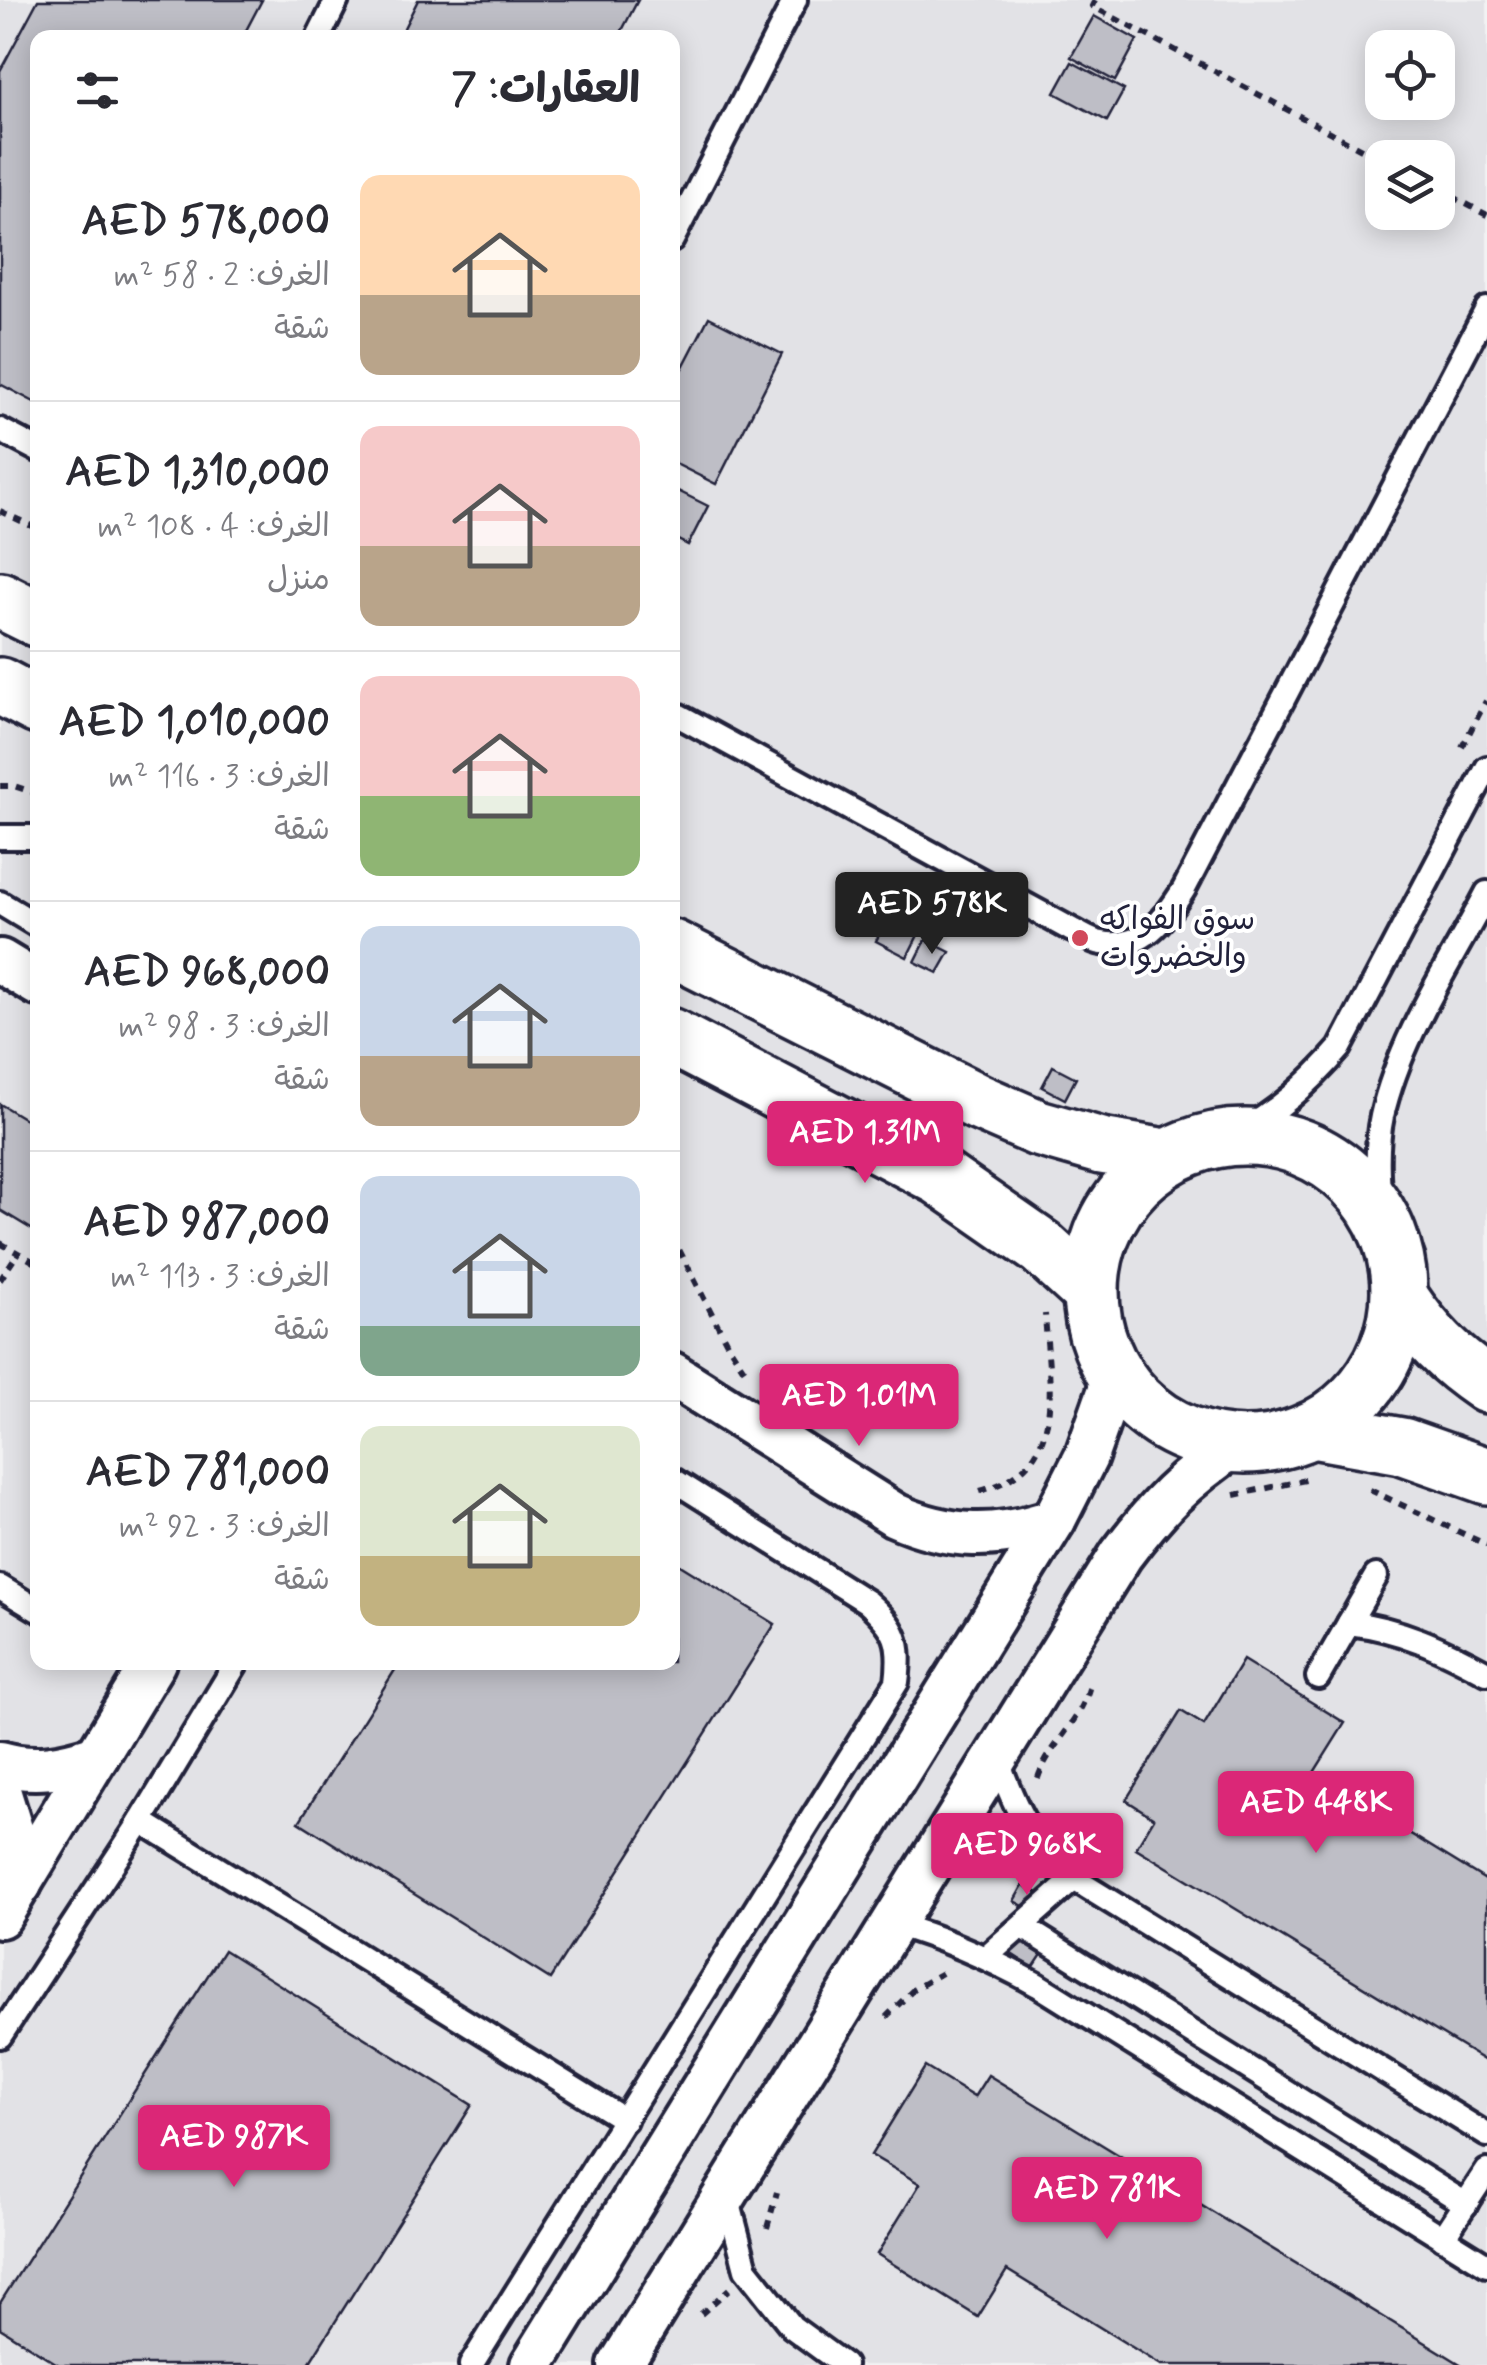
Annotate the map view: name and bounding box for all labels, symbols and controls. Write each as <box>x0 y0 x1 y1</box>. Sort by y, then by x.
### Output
map controls <box>1365 30 1455 230</box>
button: locate <box>1365 30 1455 120</box>
icon: filters <box>70 63 125 118</box>
text: العقارات: 7 <box>451 63 640 118</box>
button: layers <box>1365 140 1455 230</box>
text: AED 578,000 <box>82 195 330 250</box>
icon: home <box>440 215 560 335</box>
text: الغرف: 2 · 58 m² <box>114 255 330 297</box>
text: شقة <box>274 308 330 350</box>
text: AED 1,310,000 <box>65 446 330 501</box>
icon: home <box>440 466 560 586</box>
text: الغرف: 4 · 108 m² <box>98 506 330 548</box>
text: منزل <box>267 559 330 601</box>
text: AED 1,010,000 <box>59 696 330 751</box>
icon: home <box>440 716 560 836</box>
text: الغرف: 3 · 116 m² <box>109 756 330 798</box>
text: شقة <box>274 809 330 851</box>
pin: AED 578K <box>829 872 1035 957</box>
text: AED 578K <box>857 883 1007 925</box>
place label: سوق الفواكه والخضروات <box>1100 899 1255 978</box>
marker: سوق الفواكه والخضروات <box>1069 927 1091 949</box>
text: AED 968,000 <box>84 946 330 1001</box>
icon: home <box>440 966 560 1086</box>
text: الغرف: 3 · 98 m² <box>118 1006 330 1048</box>
text: شقة <box>274 1059 330 1101</box>
pin: AED 1.31M <box>751 1101 979 1186</box>
text: AED 1.31M <box>789 1112 941 1154</box>
text: AED 987,000 <box>84 1196 330 1251</box>
icon: home <box>440 1216 560 1336</box>
text: الغرف: 3 · 113 m² <box>111 1256 330 1298</box>
text: شقة <box>274 1309 330 1351</box>
pin: AED 1.01M <box>745 1364 973 1449</box>
text: AED 1.01M <box>781 1375 937 1417</box>
text: AED 781,000 <box>86 1446 330 1501</box>
icon: home <box>440 1466 560 1586</box>
text: الغرف: 3 · 92 m² <box>119 1506 330 1548</box>
text: شقة <box>274 1559 330 1601</box>
pin: AED 448K <box>1213 1771 1419 1856</box>
text: AED 448K <box>1240 1782 1392 1824</box>
pin: AED 968K <box>924 1813 1130 1898</box>
text: AED 968K <box>953 1824 1101 1866</box>
pin: AED 987K <box>131 2105 337 2190</box>
text: AED 987K <box>160 2116 308 2158</box>
pin: AED 781K <box>1004 2157 1210 2242</box>
text: AED 781K <box>1034 2168 1180 2210</box>

